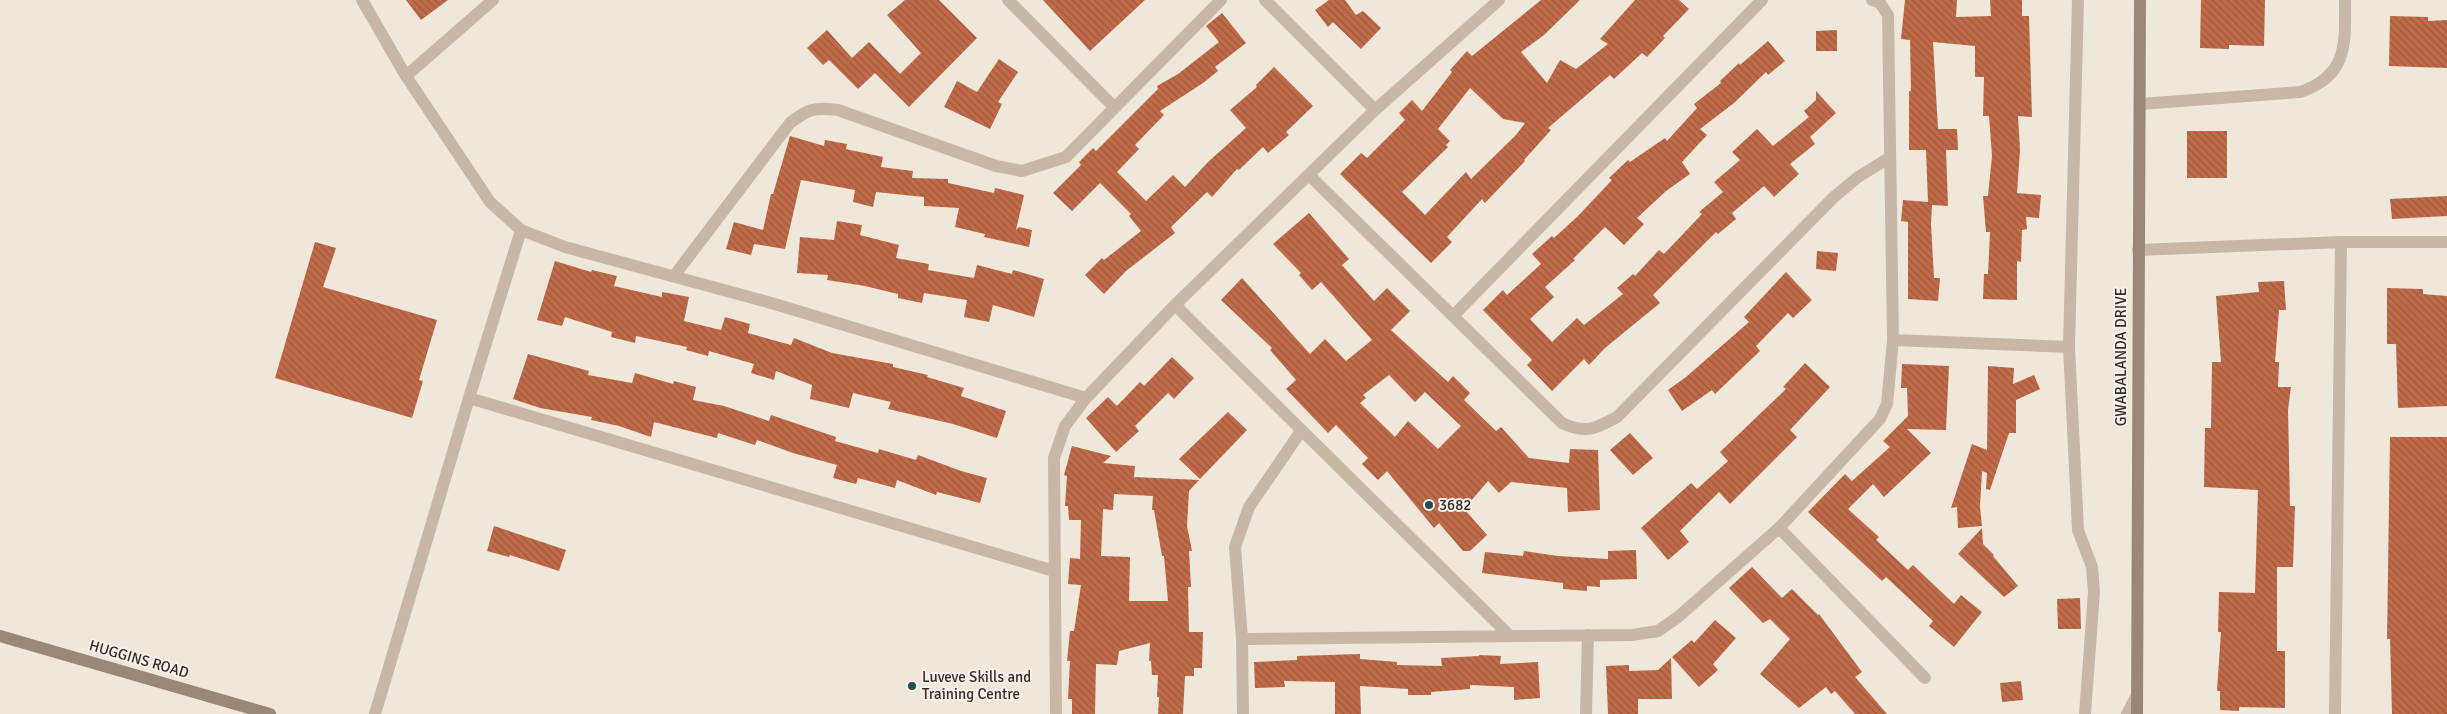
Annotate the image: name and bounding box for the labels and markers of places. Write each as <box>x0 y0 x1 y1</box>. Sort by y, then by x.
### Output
place label: 3682 <box>1439 496 1471 514</box>
marker: 3682 <box>1423 499 1435 511</box>
place label: Luveve Skills and Training Centre <box>922 668 1031 703</box>
marker: Luveve Skills and Training Centre <box>906 680 918 692</box>

